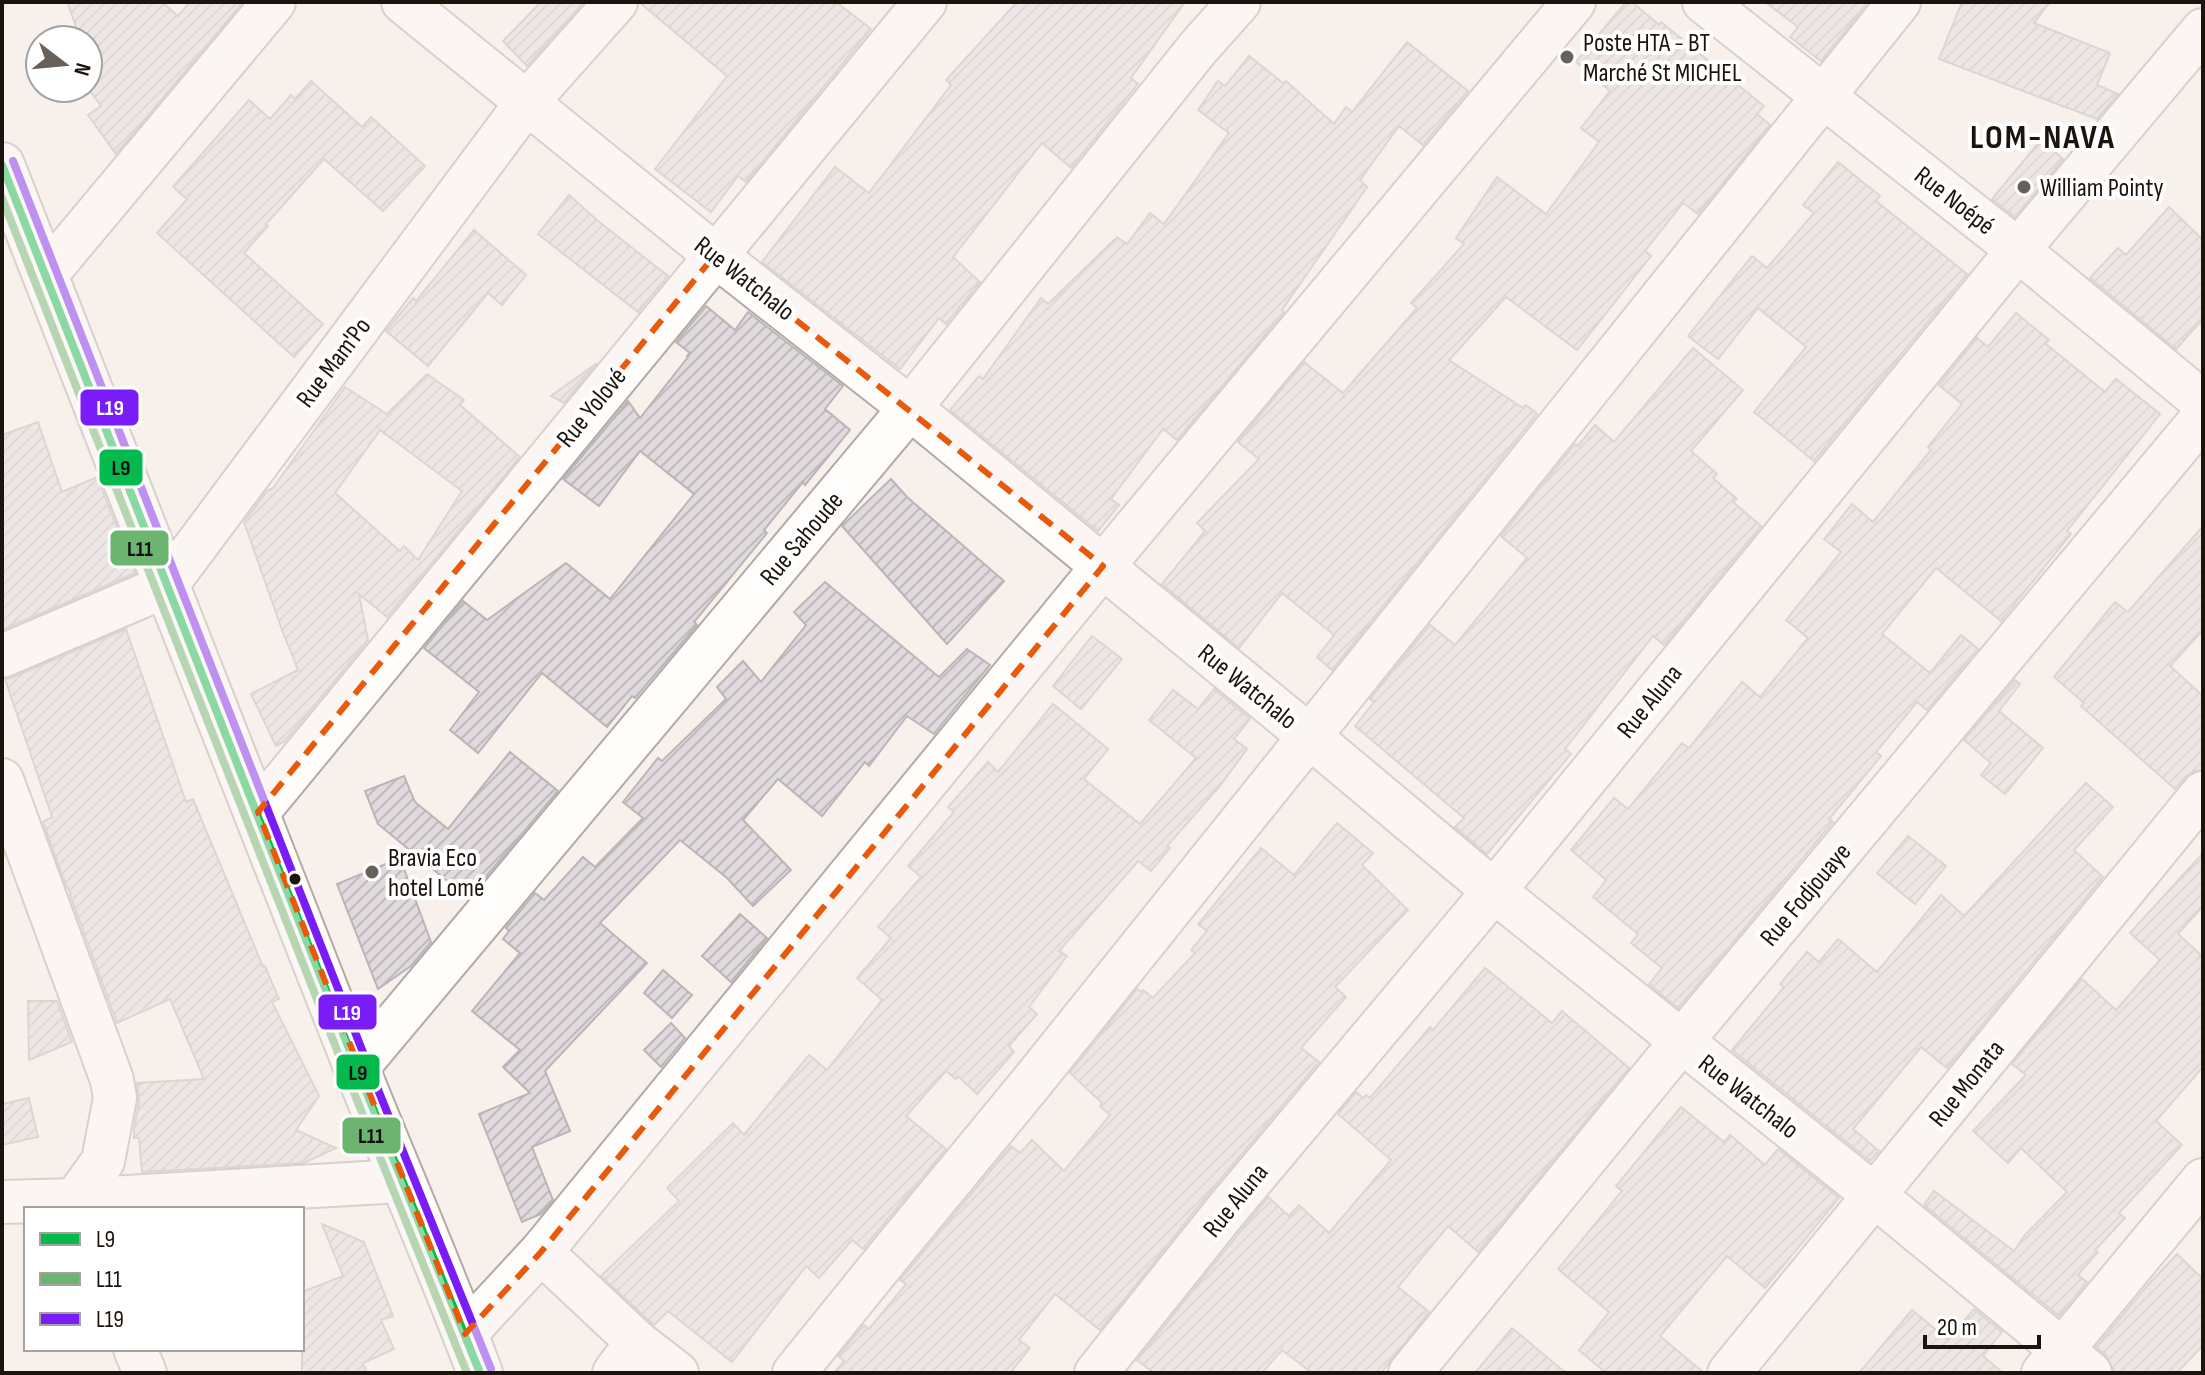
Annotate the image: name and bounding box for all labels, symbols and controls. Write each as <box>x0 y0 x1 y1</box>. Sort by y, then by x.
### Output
north arrow <box>24 24 104 104</box>
place label: Poste HTA - BT Marché St MICHEL <box>1583 28 1742 89</box>
marker: Poste HTA - BT Marché St MICHEL <box>1558 48 1576 66</box>
text: N <box>67 60 96 78</box>
district label: LOM-NAVA <box>1970 117 2116 158</box>
street label: Rue Noépé <box>1908 160 2000 242</box>
place label: William Pointy <box>2040 173 2164 204</box>
marker: William Pointy <box>2015 178 2033 196</box>
street label: Rue Watchalo <box>688 230 800 328</box>
street label: Rue Mam'Po <box>290 312 378 414</box>
street label: Rue Yolové <box>551 362 634 454</box>
line badge: L19 <box>79 388 140 427</box>
text: L19 <box>96 395 124 422</box>
line badge: L9 <box>98 448 144 487</box>
text: L9 <box>112 455 130 482</box>
street label: Rue Sahoude <box>754 486 850 592</box>
line badge: L11 <box>109 529 170 567</box>
text: L11 <box>127 536 153 563</box>
street label: Rue Watchalo <box>1191 638 1303 737</box>
street label: Rue Aluna <box>1611 659 1689 745</box>
street label: Rue Fodjouaye <box>1754 837 1858 953</box>
place label: Bravia Eco hotel Lomé <box>388 843 484 904</box>
marker: Bravia Eco hotel Lomé <box>363 863 381 881</box>
unlabelled marker <box>287 871 303 887</box>
line badge: L19 <box>317 993 378 1031</box>
text: L19 <box>333 1000 361 1027</box>
street label: Rue Monata <box>1923 1034 2012 1134</box>
street label: Rue Watchalo <box>1692 1048 1804 1146</box>
line badge: L9 <box>335 1053 381 1091</box>
text: L9 <box>349 1060 367 1087</box>
line badge: L11 <box>341 1116 402 1155</box>
text: L11 <box>358 1123 384 1150</box>
street label: Rue Aluna <box>1197 1158 1275 1244</box>
legend <box>24 1207 304 1351</box>
text: L9 <box>96 1225 115 1254</box>
text: L11 <box>96 1265 122 1294</box>
scale bar <box>1925 1299 2039 1349</box>
text: L19 <box>96 1305 124 1334</box>
text: 20 m <box>1937 1313 1977 1342</box>

